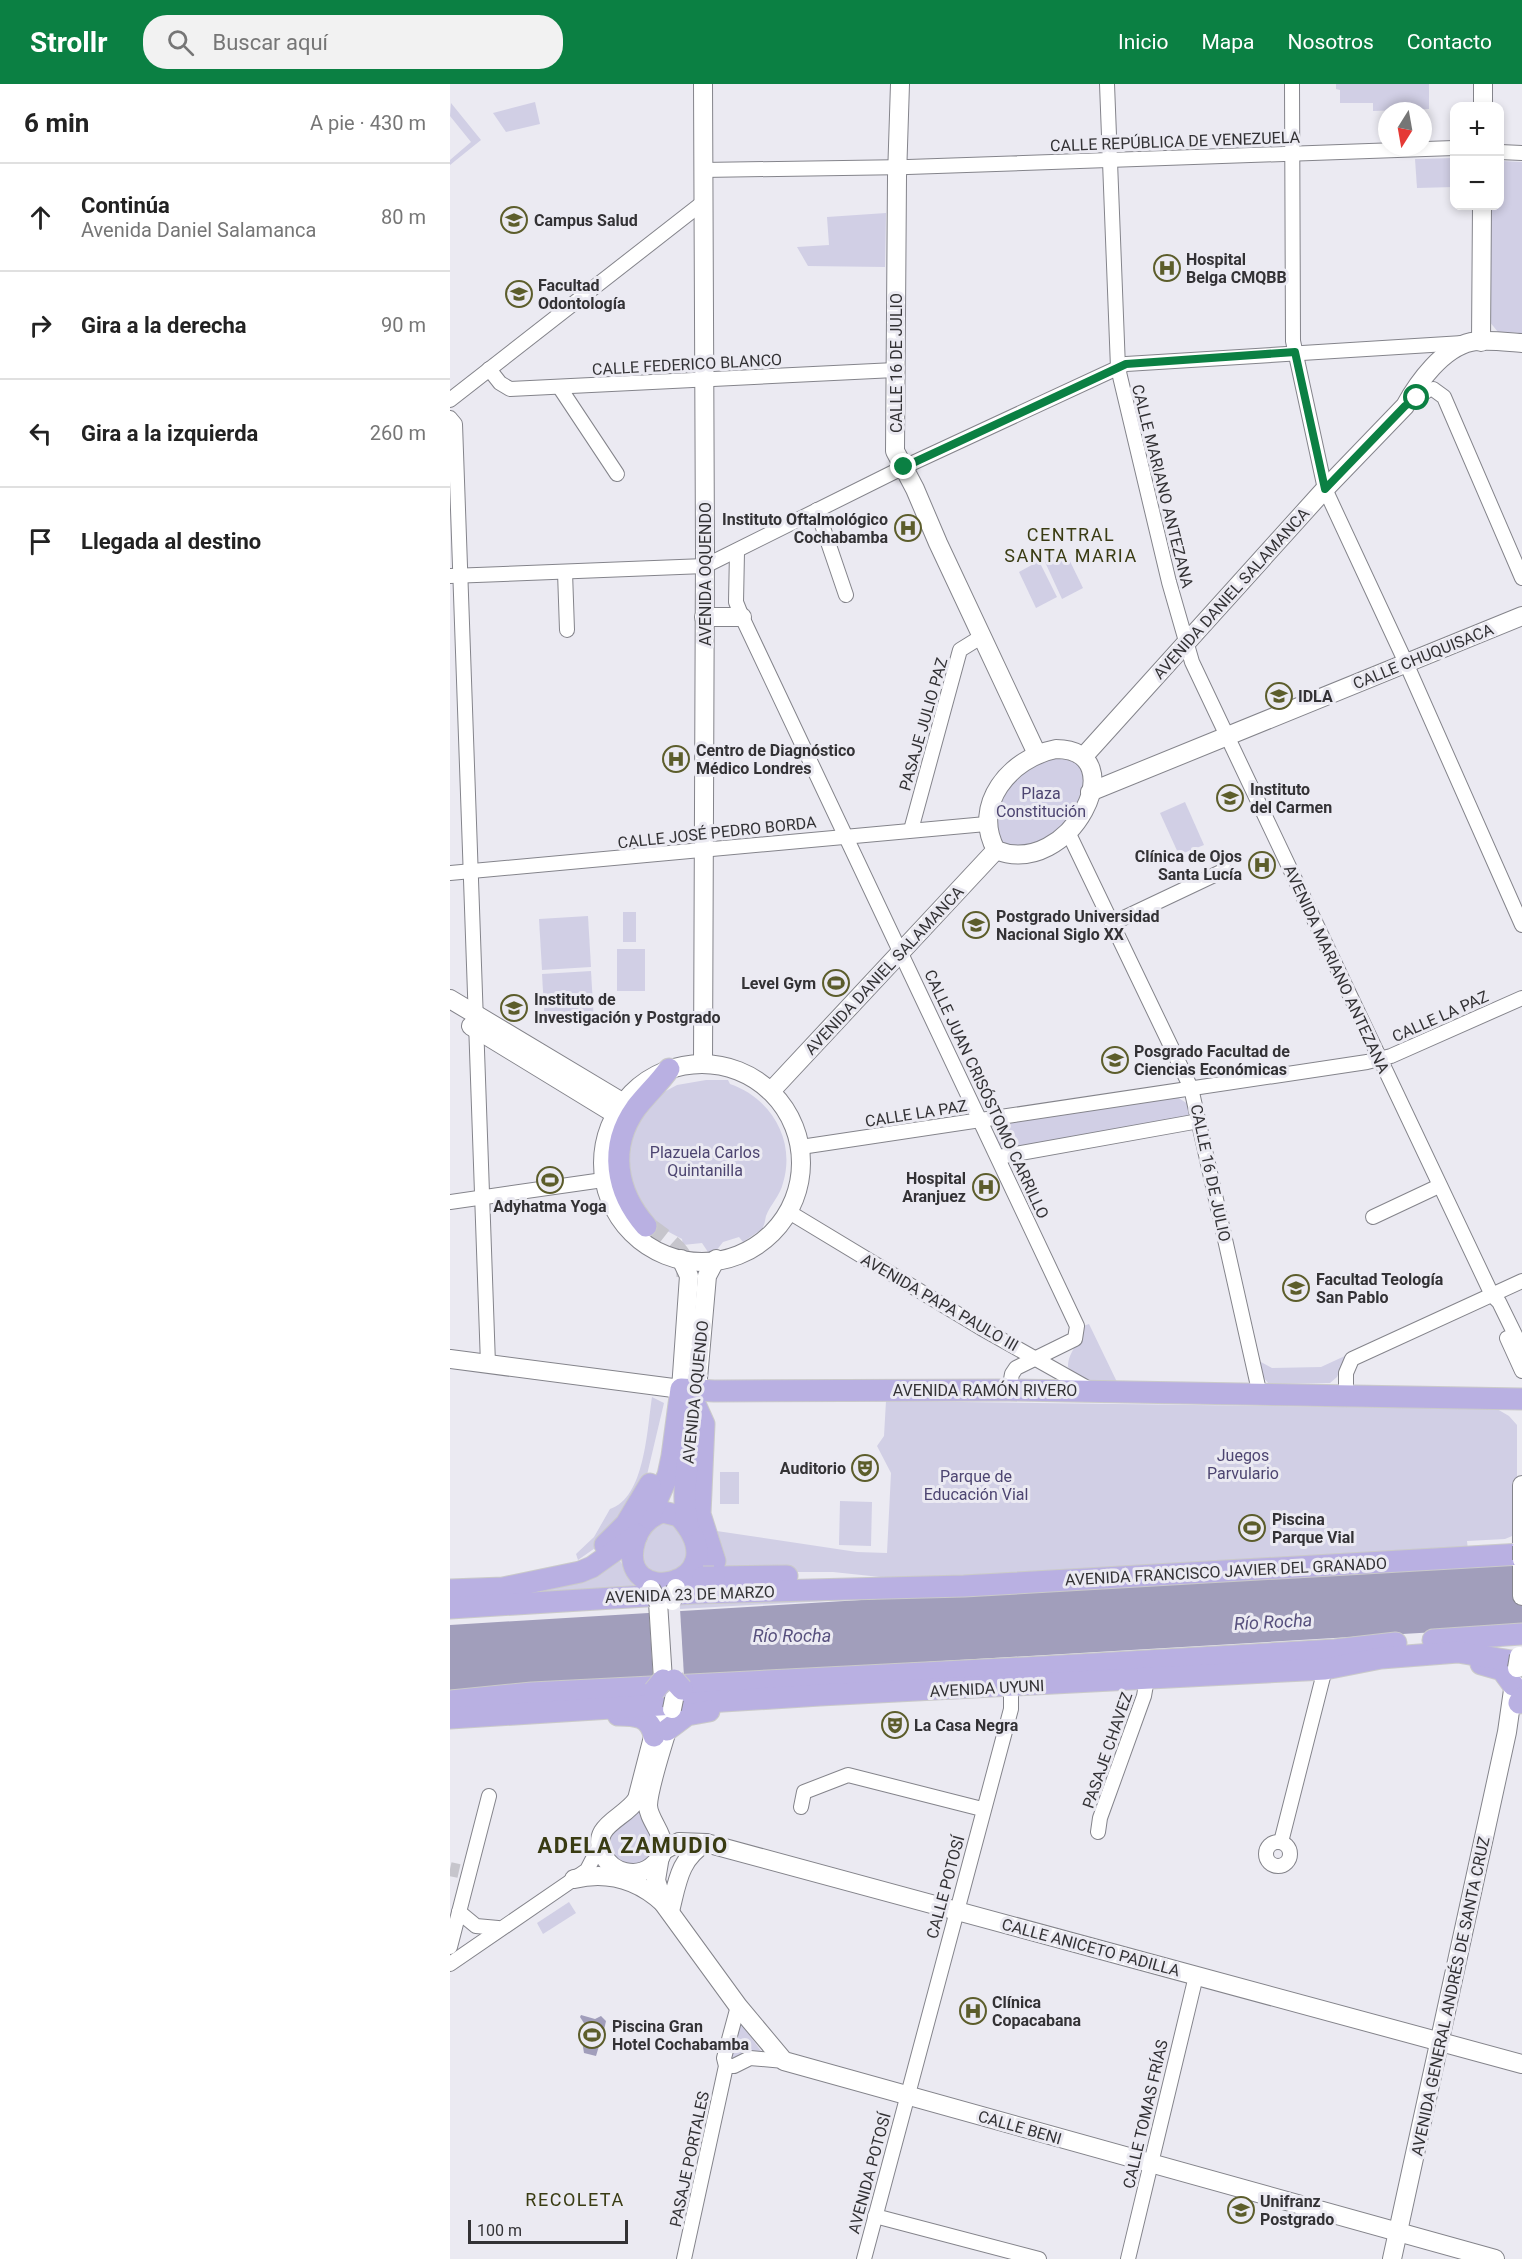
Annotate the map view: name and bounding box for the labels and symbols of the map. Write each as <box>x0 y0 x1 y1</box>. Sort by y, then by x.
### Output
north arrow <box>1378 102 1432 156</box>
street label: CALLE REPÚBLICA DE VENEZUELA <box>1050 128 1301 155</box>
school or university icon: Campus Salud <box>499 205 529 235</box>
place label: Campus Salud <box>534 211 638 230</box>
place label: Hospital Belga CMQBB <box>1186 250 1287 287</box>
hospital icon: Hospital Belga CMQBB <box>1152 253 1182 283</box>
place label: Facultad Odontología <box>538 276 626 313</box>
school or university icon: Facultad Odontología <box>504 279 534 309</box>
street label: CALLE 16 DE JULIO <box>887 293 906 433</box>
street label: CALLE FEDERICO BLANCO <box>592 350 783 379</box>
street label: CALLE MARIANO ANTEZANA <box>1128 382 1197 590</box>
route start <box>1403 384 1429 410</box>
route end <box>890 453 916 479</box>
street label: AVENIDA OQUENDO <box>696 502 715 646</box>
street label: AVENIDA DANIEL SALAMANCA <box>1149 503 1314 683</box>
place label: Instituto Oftalmológico Cochabamba <box>722 510 888 547</box>
hospital icon: Instituto Oftalmológico Cochabamba <box>893 513 923 543</box>
district label: CENTRAL SANTA MARIA <box>1004 524 1138 566</box>
street label: CALLE CHUQUISACA <box>1350 619 1497 693</box>
street label: PASAJE JULIO PAZ <box>895 655 952 793</box>
school or university icon: IDLA <box>1264 681 1294 711</box>
place label: IDLA <box>1298 687 1333 706</box>
place label: Centro de Diagnóstico Médico Londres <box>696 741 855 778</box>
hospital icon: Centro de Diagnóstico Médico Londres <box>661 744 691 774</box>
place label: Instituto del Carmen <box>1250 780 1332 817</box>
school or university icon: Instituto del Carmen <box>1215 783 1245 813</box>
park label: Plaza Constitución <box>996 784 1086 821</box>
street label: CALLE JOSÉ PEDRO BORDA <box>617 813 818 852</box>
place label: Clínica de Ojos Santa Lucía <box>1135 847 1242 884</box>
hospital icon: Clínica de Ojos Santa Lucía <box>1247 850 1277 880</box>
street label: AVENIDA MARIANO ANTEZANA <box>1280 862 1394 1077</box>
street label: AVENIDA DANIEL SALAMANCA <box>801 882 968 1059</box>
place label: Postgrado Universidad Nacional Siglo XX <box>996 907 1159 944</box>
school or university icon: Postgrado Universidad Nacional Siglo XX <box>961 910 991 940</box>
street label: CALLE JUAN CRISÓSTOMO CARRILLO <box>920 966 1054 1222</box>
sports icon: Level Gym <box>821 968 851 998</box>
place label: Level Gym <box>741 974 816 993</box>
street label: CALLE LA PAZ <box>1389 987 1491 1046</box>
place label: Instituto de Investigación y Postgrado <box>534 990 721 1027</box>
school or university icon: Instituto de Investigación y Postgrado <box>499 993 529 1023</box>
place label: Posgrado Facultad de Ciencias Económicas <box>1134 1042 1290 1079</box>
school or university icon: Posgrado Facultad de Ciencias Económicas <box>1100 1045 1130 1075</box>
street label: CALLE LA PAZ <box>864 1096 969 1131</box>
street label: CALLE 16 DE JULIO <box>1187 1103 1234 1243</box>
park label: Plazuela Carlos Quintanilla <box>650 1143 760 1180</box>
sports icon: Adyhatma Yoga <box>535 1165 565 1195</box>
place label: Hospital Aranjuez <box>902 1169 966 1206</box>
hospital icon: Hospital Aranjuez <box>971 1172 1001 1202</box>
place label: Adyhatma Yoga <box>493 1197 607 1216</box>
street label: AVENIDA PAPA PAULO III <box>858 1250 1022 1355</box>
place label: Facultad Teología San Pablo <box>1316 1270 1444 1307</box>
school or university icon: Facultad Teología San Pablo <box>1281 1273 1311 1303</box>
street label: AVENIDA OQUENDO <box>679 1319 712 1465</box>
street label: AVENIDA RAMÓN RIVERO <box>893 1380 1077 1400</box>
park label: Juegos Parvulario <box>1207 1446 1279 1483</box>
theatre icon: Auditorio <box>850 1453 880 1483</box>
place label: Auditorio <box>780 1459 846 1478</box>
park label: Parque de Educación Vial <box>924 1467 1028 1504</box>
place label: Piscina Parque Vial <box>1272 1510 1355 1547</box>
sports icon: Piscina Parque Vial <box>1237 1513 1267 1543</box>
street label: AVENIDA FRANCISCO JAVIER DEL GRANADO <box>1064 1554 1388 1589</box>
street label: AVENIDA 23 DE MARZO <box>605 1582 775 1607</box>
water label: Río Rocha <box>1233 1609 1313 1634</box>
water label: Río Rocha <box>753 1625 831 1646</box>
street label: AVENIDA UYUNI <box>929 1676 1045 1701</box>
street label: PASAJE CHAVEZ <box>1079 1689 1136 1811</box>
theatre icon: La Casa Negra <box>880 1710 910 1740</box>
place label: La Casa Negra <box>914 1716 1019 1735</box>
district label: ADELA ZAMUDIO <box>537 1833 729 1858</box>
street label: CALLE POTOSÍ <box>923 1833 969 1941</box>
street label: AVENIDA GENERAL ANDRÉS DE SANTA CRUZ <box>1407 1835 1494 2158</box>
street label: CALLE ANICETO PADILLA <box>1000 1915 1182 1981</box>
place label: Clínica Copacabana <box>992 1993 1081 2030</box>
hospital icon: Clínica Copacabana <box>958 1996 988 2026</box>
place label: Piscina Gran Hotel Cochabamba <box>612 2017 749 2054</box>
sports icon: Piscina Gran Hotel Cochabamba <box>577 2020 607 2050</box>
street label: CALLE TOMAS FRÍAS <box>1119 2038 1172 2190</box>
street label: PASAJE PORTALES <box>666 2090 713 2229</box>
street label: CALLE BENI <box>976 2106 1064 2148</box>
street label: AVENIDA POTOSÍ <box>844 2110 895 2236</box>
district label: RECOLETA <box>525 2189 625 2210</box>
place label: Unifranz Postgrado <box>1260 2192 1334 2229</box>
school or university icon: Unifranz Postgrado <box>1226 2195 1256 2225</box>
scale bar <box>468 2217 628 2244</box>

